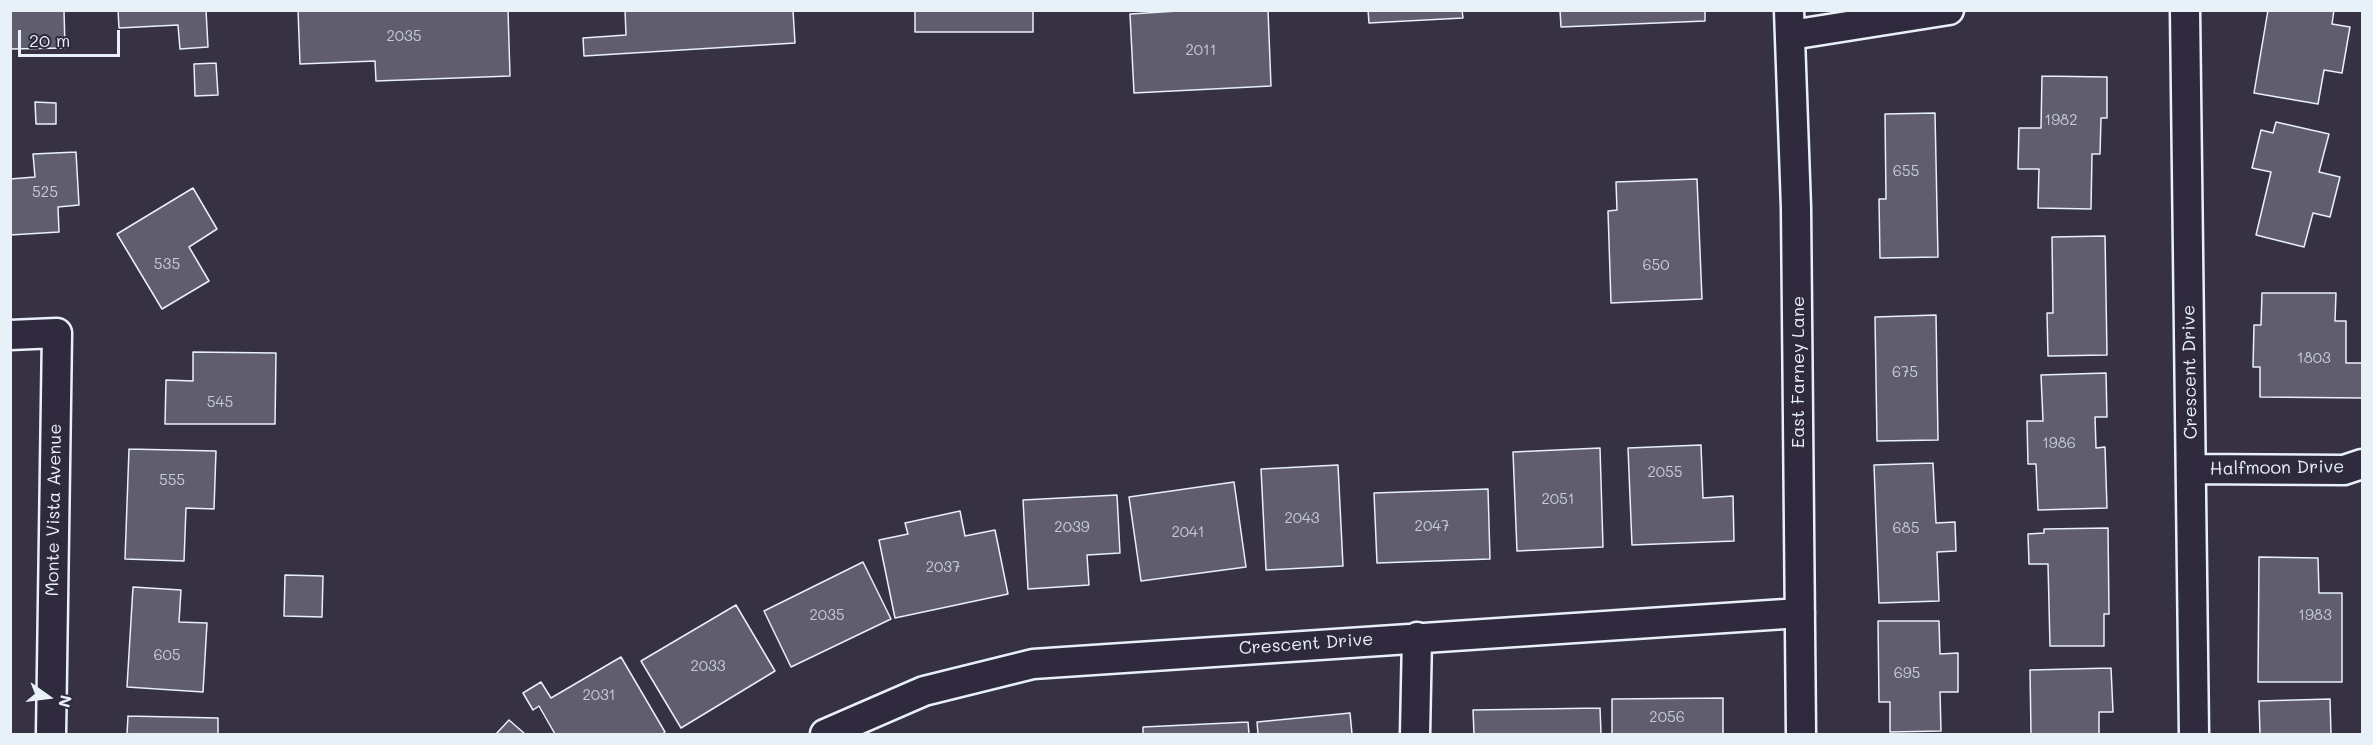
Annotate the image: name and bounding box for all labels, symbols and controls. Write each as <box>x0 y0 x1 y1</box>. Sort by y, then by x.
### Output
scale bar <box>21 18 123 56</box>
house number: 2035 <box>386 27 422 45</box>
text: 20 m <box>29 28 70 52</box>
house number: 2011 <box>1185 41 1217 59</box>
house number: 1982 <box>2045 111 2077 129</box>
house number: 655 <box>1893 162 1919 180</box>
house number: 525 <box>32 183 58 201</box>
house number: 535 <box>154 255 180 273</box>
house number: 650 <box>1642 256 1670 274</box>
street label: East Farney Lane <box>1787 296 1809 448</box>
street label: Crescent Drive <box>2178 304 2202 440</box>
house number: 1803 <box>2297 349 2331 367</box>
house number: 675 <box>1892 363 1918 381</box>
house number: 545 <box>207 393 233 411</box>
street label: Monte Vista Avenue <box>42 423 66 597</box>
house number: 1986 <box>2042 434 2076 452</box>
street label: Halfmoon Drive <box>2210 456 2344 480</box>
house number: 2055 <box>1647 463 1683 481</box>
house number: 555 <box>159 471 185 489</box>
house number: 2051 <box>1541 490 1575 508</box>
house number: 2043 <box>1284 509 1320 527</box>
house number: 2047 <box>1415 517 1449 535</box>
house number: 2039 <box>1054 518 1090 536</box>
house number: 685 <box>1893 519 1919 537</box>
house number: 2041 <box>1171 523 1205 541</box>
house number: 2037 <box>926 558 960 576</box>
house number: 2035 <box>809 606 845 624</box>
house number: 1983 <box>2298 606 2332 624</box>
street label: Crescent Drive <box>1238 629 1374 659</box>
house number: 605 <box>153 646 181 664</box>
house number: 2033 <box>690 657 726 675</box>
house number: 695 <box>1894 664 1920 682</box>
north arrow <box>18 667 78 727</box>
house number: 2031 <box>582 686 616 704</box>
text: N <box>54 693 78 710</box>
house number: 2056 <box>1649 708 1685 726</box>

